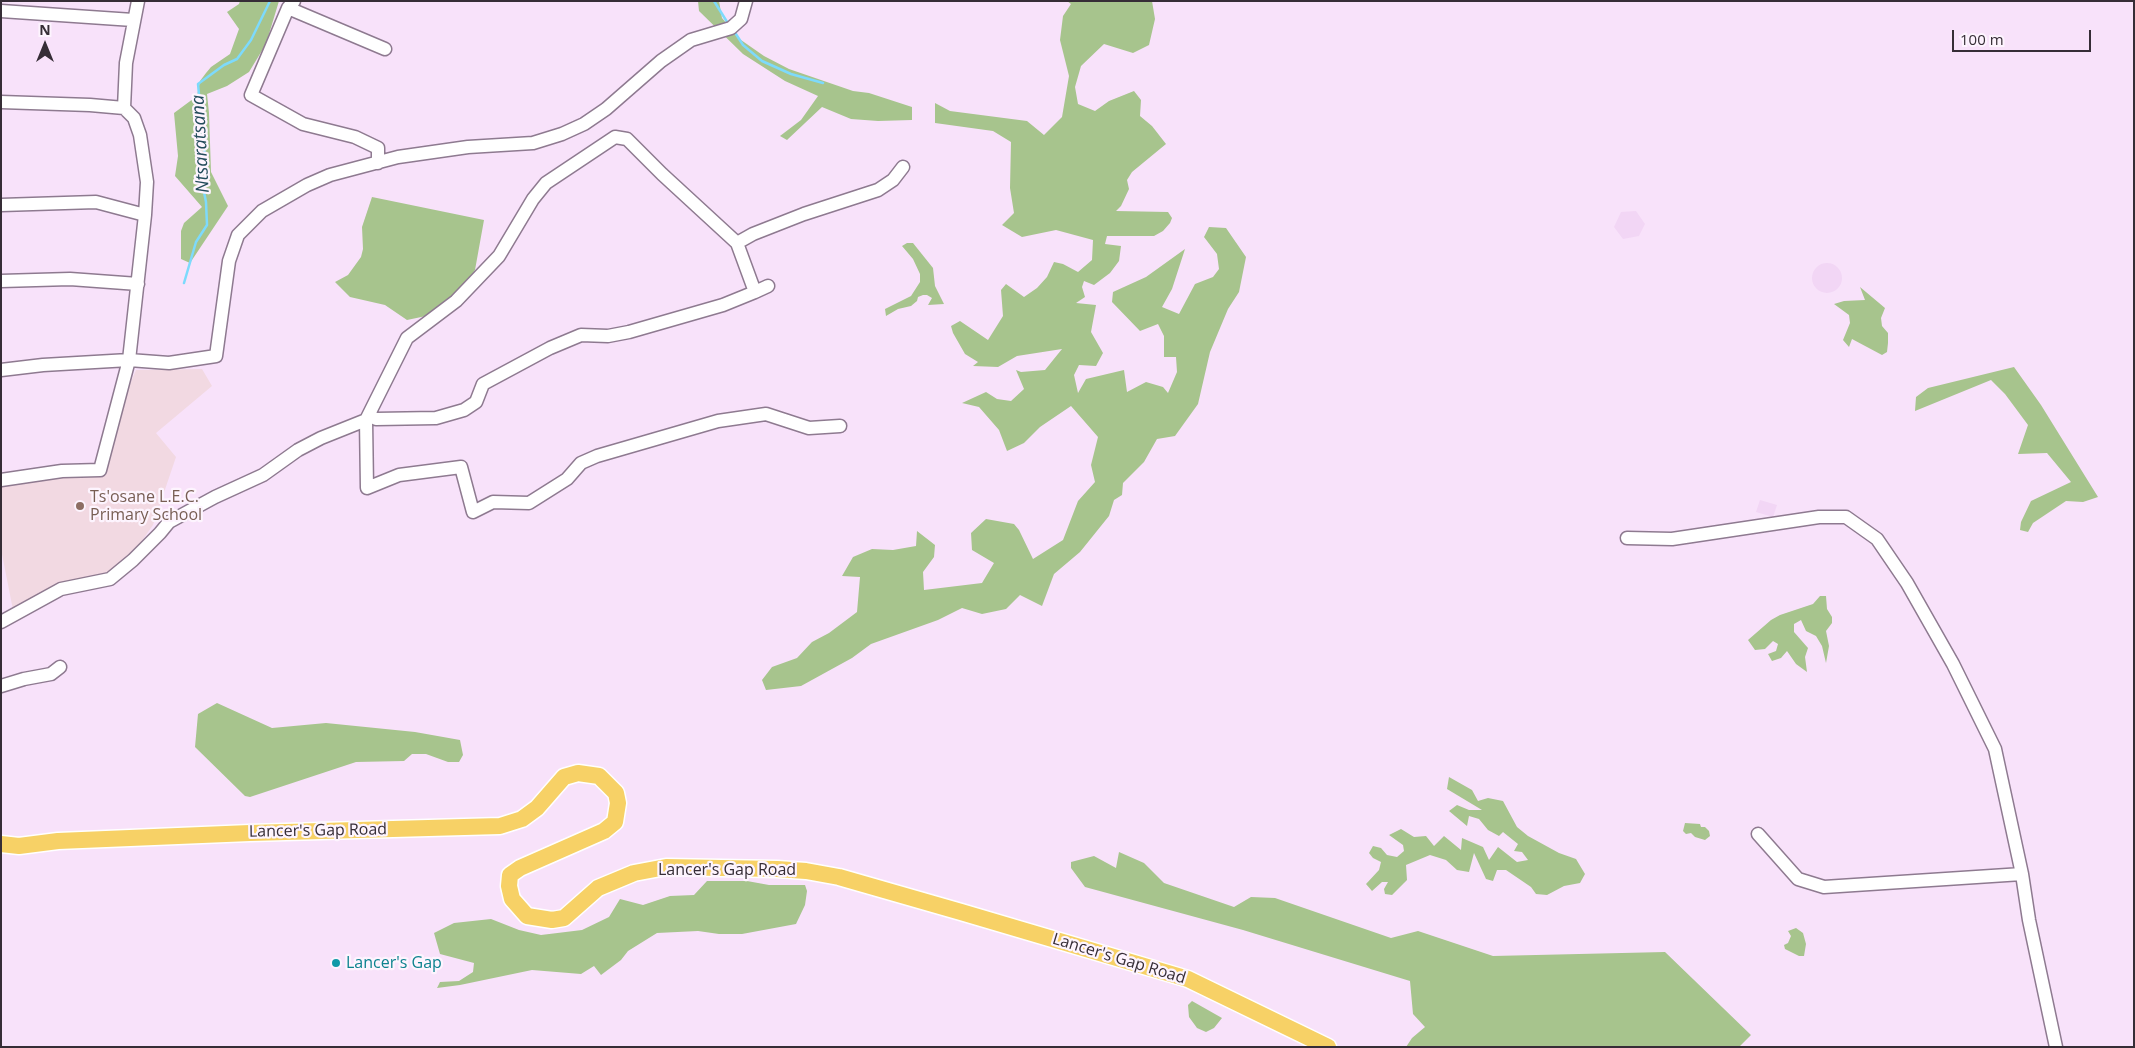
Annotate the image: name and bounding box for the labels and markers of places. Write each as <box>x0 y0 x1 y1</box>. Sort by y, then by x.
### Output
place label: Ts'osane L.E.C. Primary School <box>90 487 202 525</box>
marker: Ts'osane L.E.C. Primary School <box>74 500 86 512</box>
place label: Lancer's Gap <box>346 953 442 973</box>
marker: Lancer's Gap <box>330 957 342 969</box>

